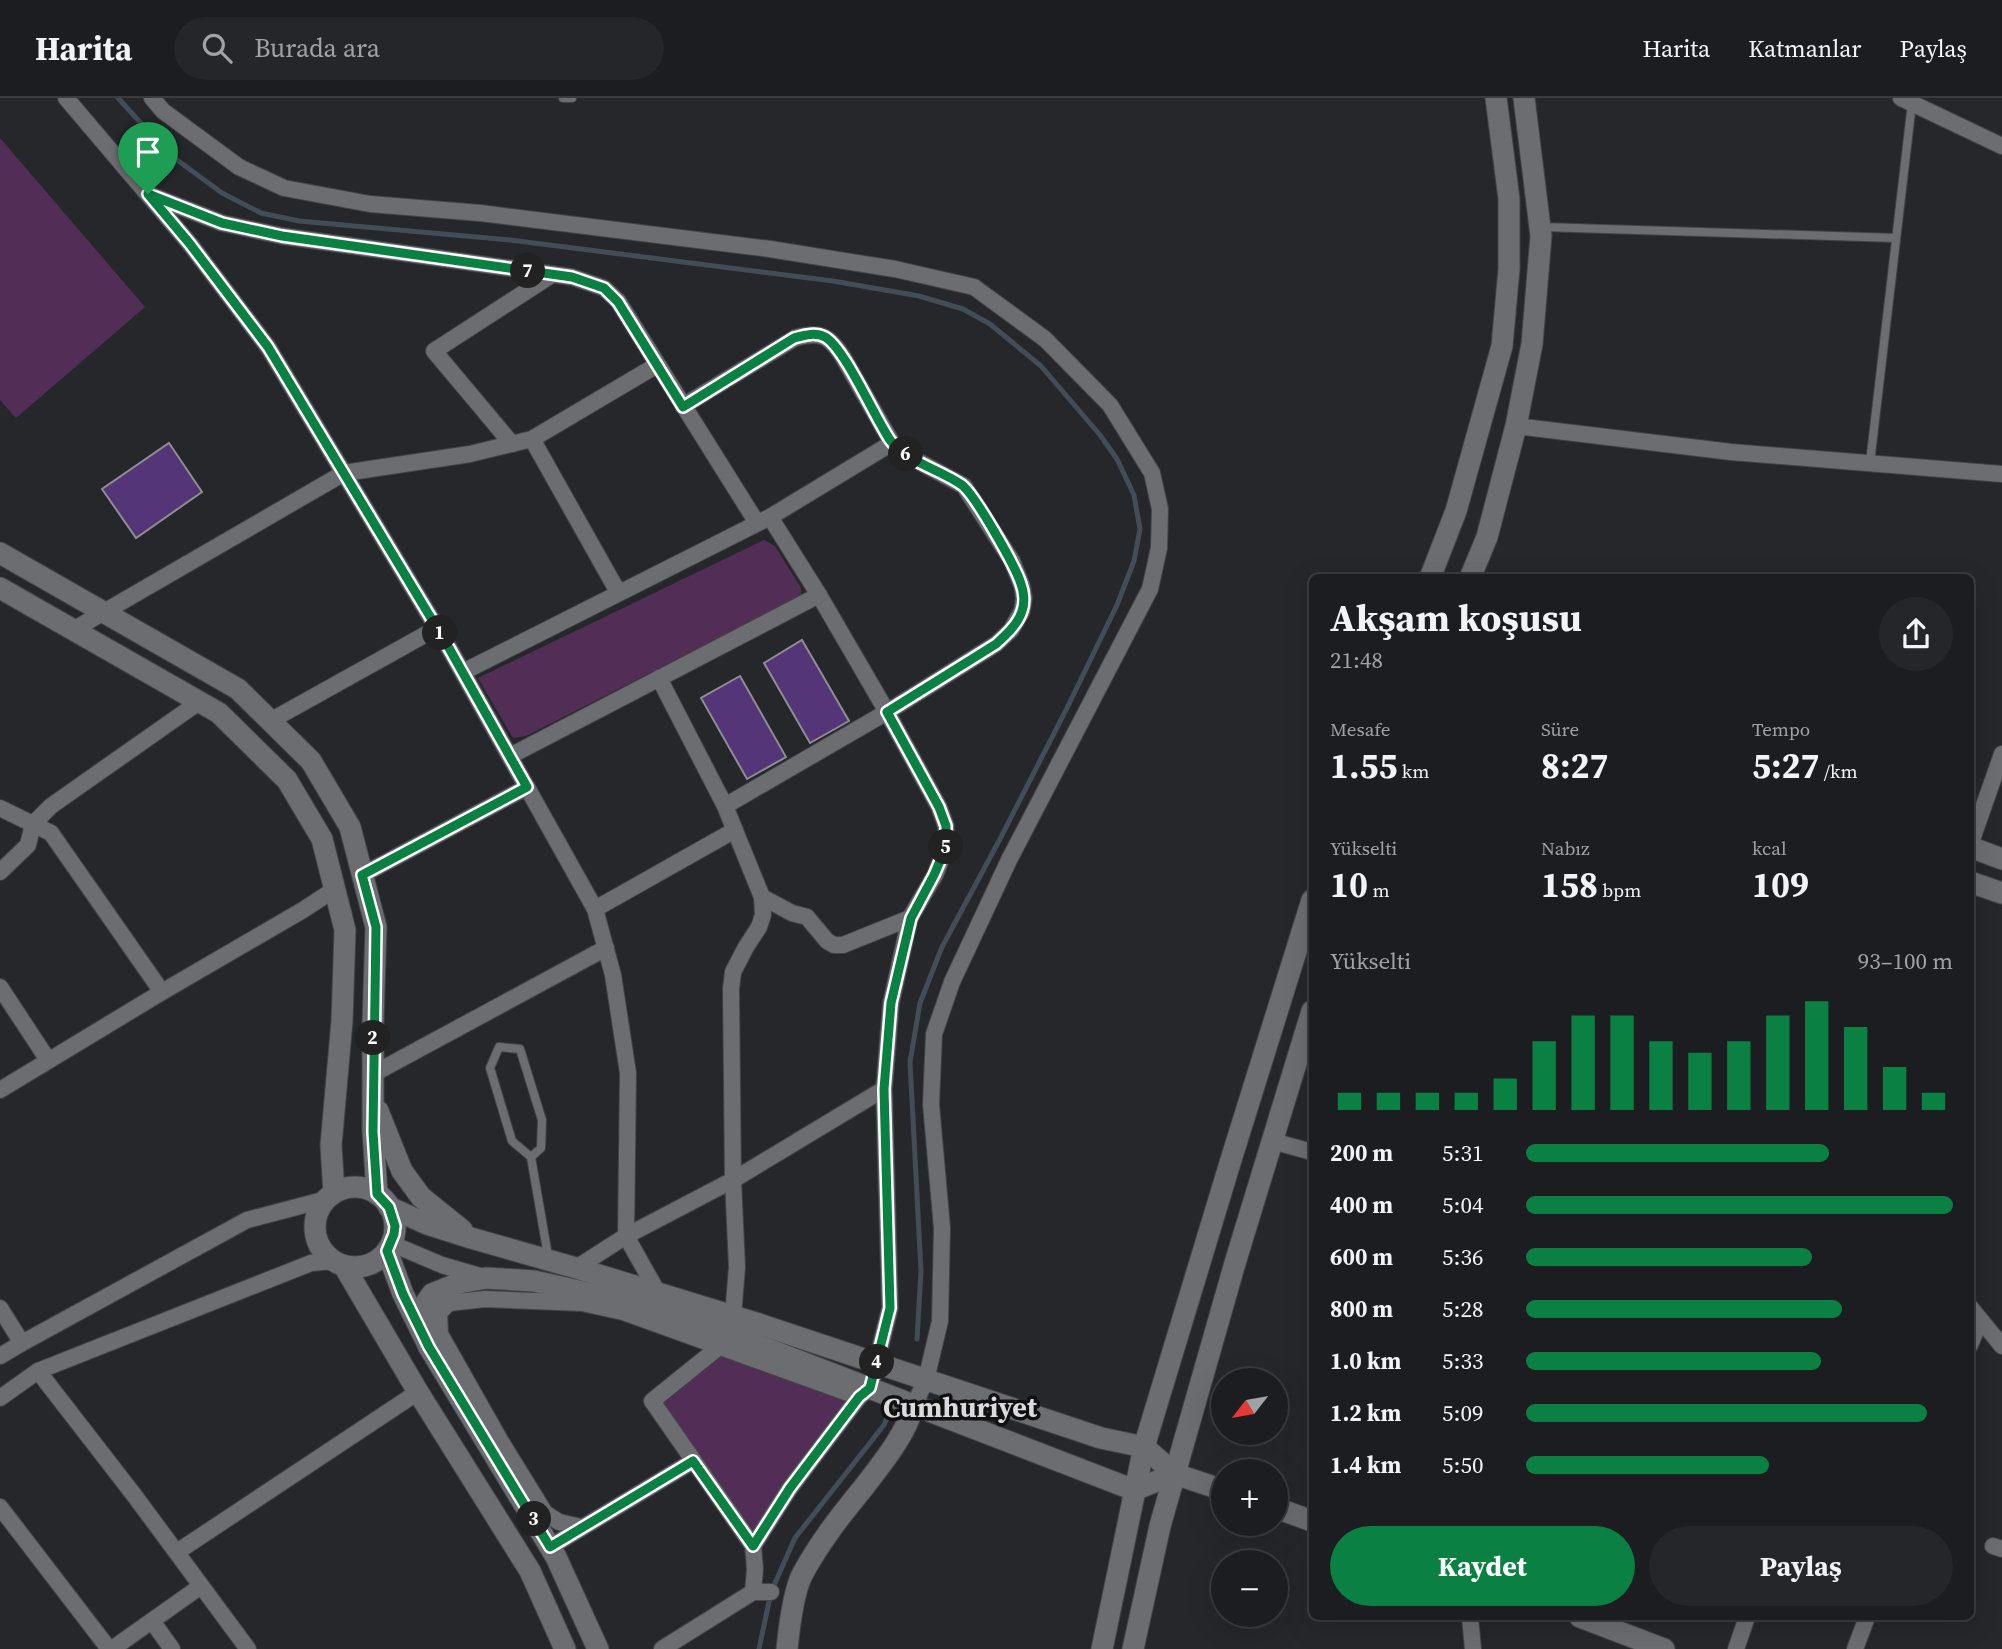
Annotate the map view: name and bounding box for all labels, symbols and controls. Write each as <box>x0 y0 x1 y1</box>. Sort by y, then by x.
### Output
search box <box>174 17 664 80</box>
text: Harita <box>35 26 132 71</box>
icon: search <box>198 29 236 67</box>
text: Burada ara <box>254 30 380 66</box>
text: Harita <box>1642 32 1710 65</box>
text: Katmanlar <box>1748 32 1862 65</box>
text: Paylaş <box>1900 32 1967 65</box>
pin <box>118 122 178 194</box>
icon: arrive <box>129 133 167 171</box>
pin: 7 <box>510 254 546 288</box>
text: 7 <box>522 257 533 283</box>
pin: 6 <box>888 436 923 472</box>
text: 6 <box>900 440 911 466</box>
text: Akşam koşusu <box>1330 592 1582 644</box>
button: share <box>1879 597 1953 671</box>
pin: 1 <box>422 616 458 650</box>
text: 1 <box>434 619 445 645</box>
text: 21:48 <box>1330 644 1383 676</box>
text: Mesafe <box>1330 716 1391 742</box>
text: Süre <box>1541 716 1579 742</box>
text: Tempo <box>1752 716 1810 742</box>
text: 1.55 <box>1330 742 1397 790</box>
text: 8:27 <box>1541 742 1608 790</box>
text: 5:27 <box>1752 742 1819 790</box>
text: km <box>1397 758 1429 784</box>
text: /km <box>1819 758 1858 784</box>
pin: 5 <box>928 830 964 864</box>
text: 5 <box>940 833 951 859</box>
text: Yükselti <box>1330 835 1397 861</box>
text: Nabız <box>1541 835 1590 861</box>
text: kcal <box>1752 835 1787 861</box>
text: 10 <box>1330 861 1368 909</box>
text: 158 <box>1541 861 1598 909</box>
text: 109 <box>1752 861 1809 909</box>
text: m <box>1368 877 1390 903</box>
text: bpm <box>1598 877 1641 903</box>
text: Yükselti <box>1330 945 1411 977</box>
text: 93–100 m <box>1858 945 1953 977</box>
pin: 2 <box>356 1020 390 1056</box>
text: 2 <box>367 1024 378 1050</box>
text: 200 m <box>1330 1137 1393 1169</box>
text: 5:31 <box>1442 1137 1483 1169</box>
text: 400 m <box>1330 1189 1393 1221</box>
text: 5:04 <box>1442 1189 1483 1221</box>
text: 600 m <box>1330 1241 1393 1273</box>
text: 5:36 <box>1442 1241 1483 1273</box>
text: 800 m <box>1330 1293 1393 1325</box>
text: 5:28 <box>1442 1293 1483 1325</box>
pin: 4 <box>860 1344 894 1380</box>
text: 1.0 km <box>1330 1345 1401 1377</box>
text: 5:33 <box>1442 1345 1483 1377</box>
text: 4 <box>871 1348 882 1374</box>
north arrow <box>1211 1368 1288 1446</box>
map controls <box>1211 1368 1288 1627</box>
district label: Cumhuriyet <box>883 1388 1038 1426</box>
text: 1.2 km <box>1330 1397 1401 1429</box>
text: 5:09 <box>1442 1397 1483 1429</box>
text: 1.4 km <box>1330 1449 1401 1481</box>
text: 5:50 <box>1442 1449 1483 1481</box>
button: + <box>1211 1459 1288 1536</box>
pin: 3 <box>516 1502 552 1536</box>
text: 3 <box>528 1505 539 1531</box>
button: Kaydet <box>1330 1526 1635 1606</box>
button: Paylaş <box>1649 1526 1953 1606</box>
button: − <box>1211 1550 1288 1627</box>

